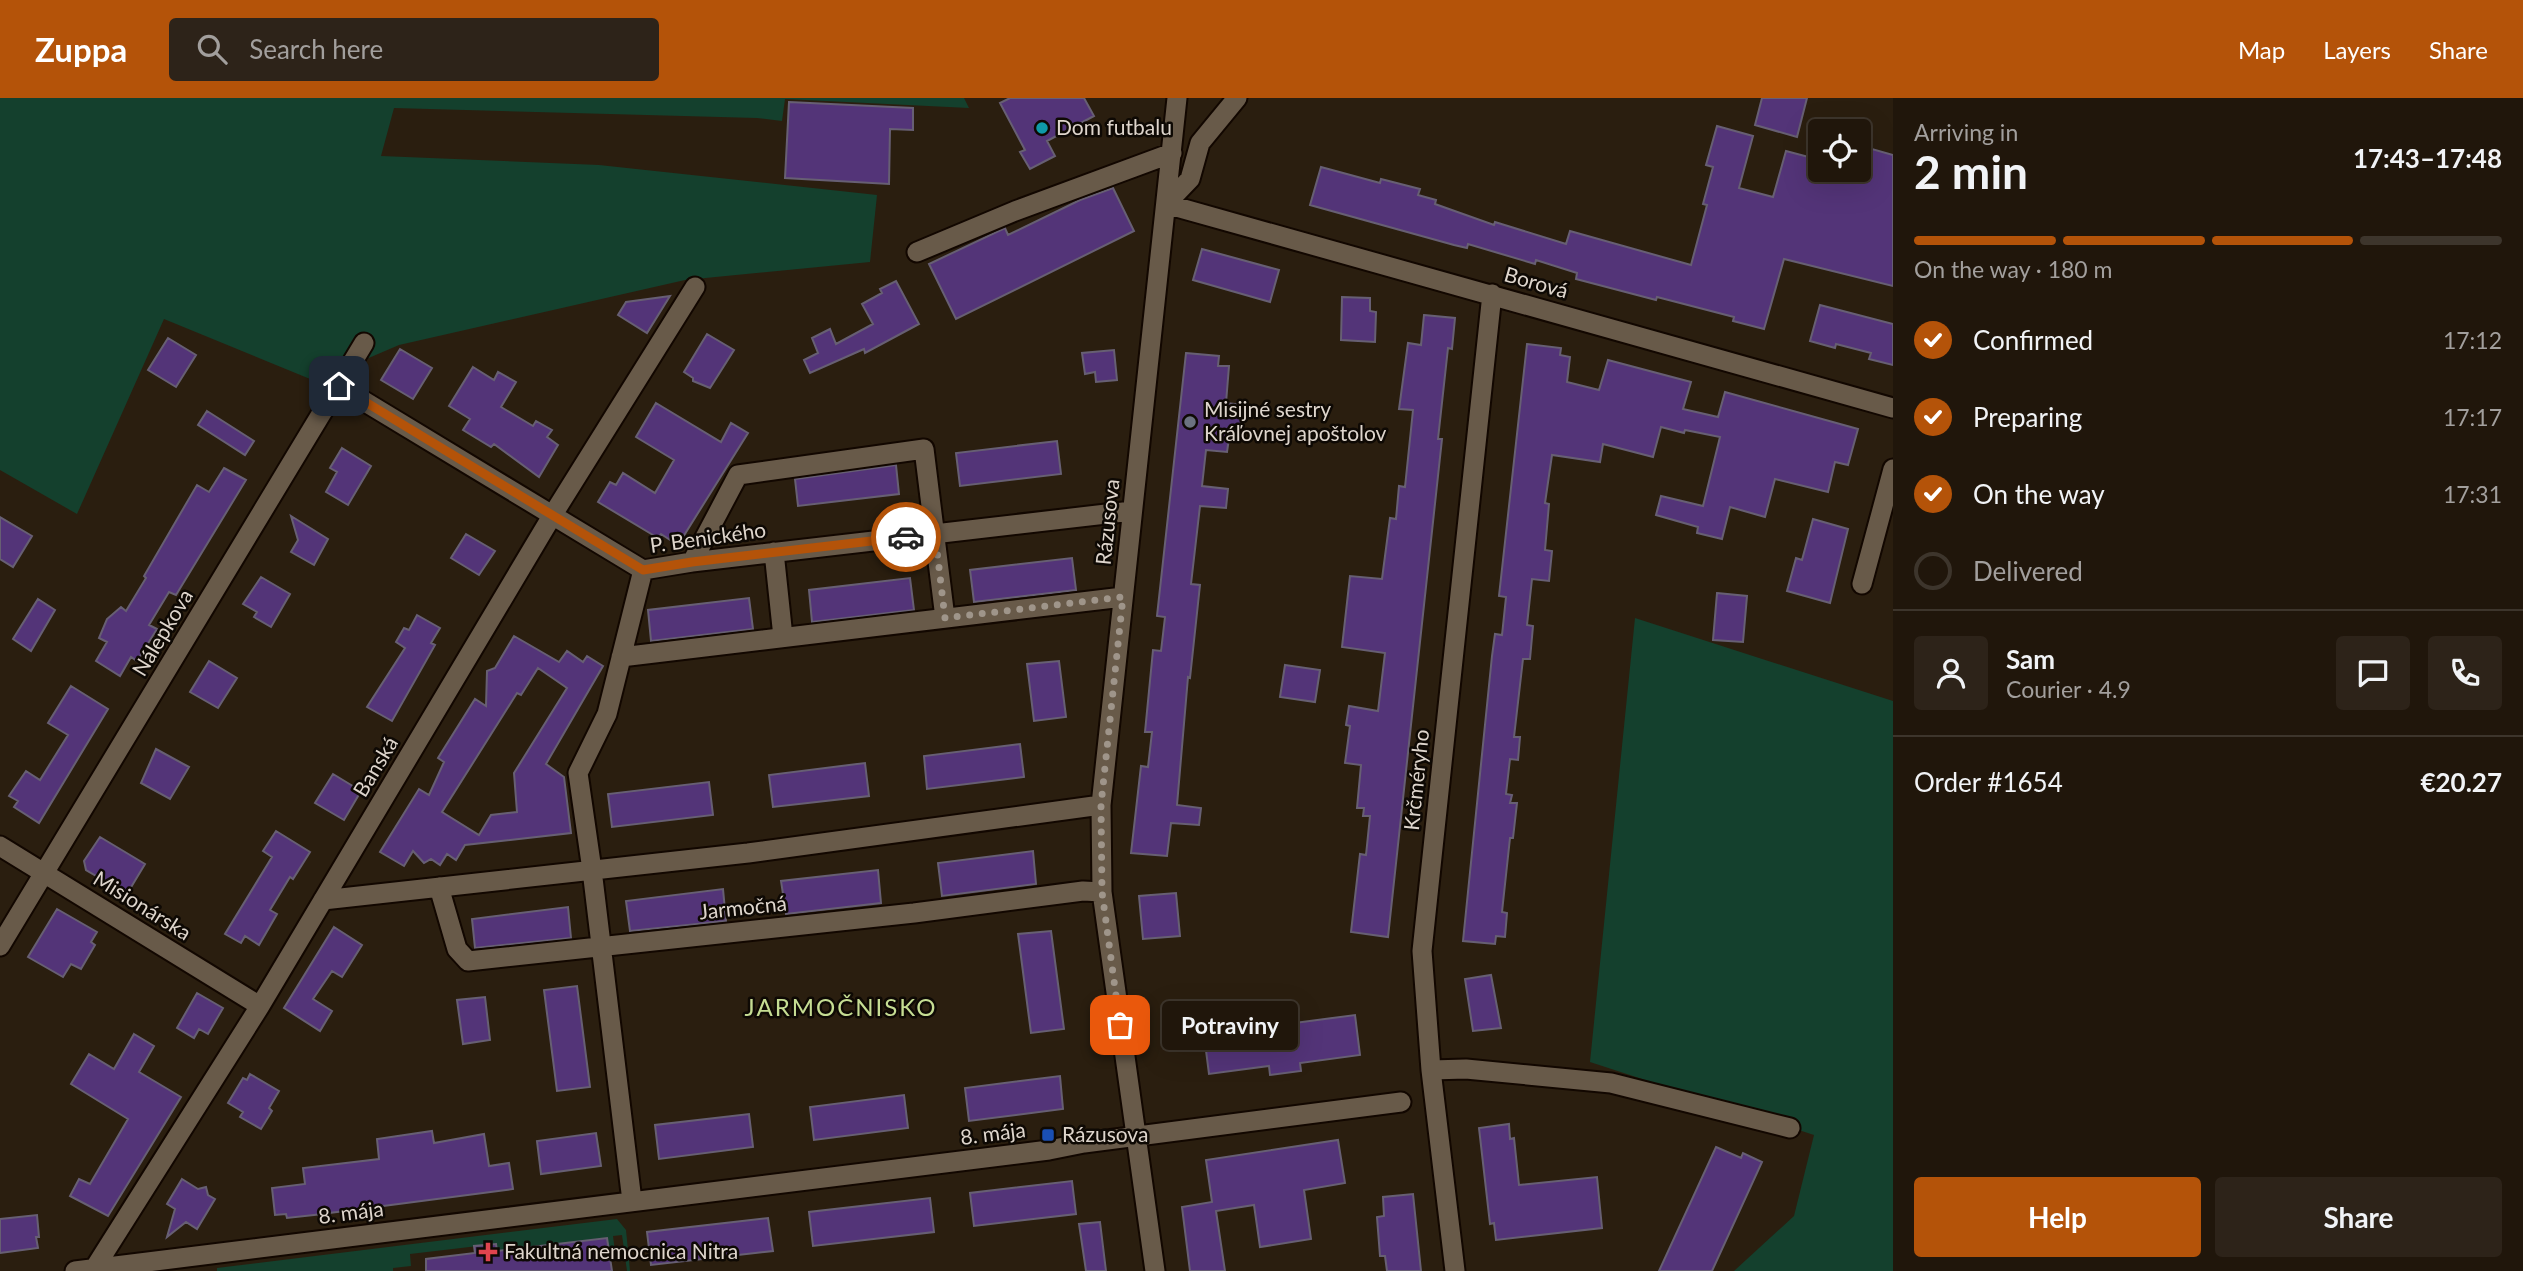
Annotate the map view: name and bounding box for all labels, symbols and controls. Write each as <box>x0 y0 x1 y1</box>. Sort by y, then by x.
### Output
search box <box>169 18 659 81</box>
text: Zuppa <box>35 29 127 69</box>
icon: search <box>193 30 231 68</box>
text: Search here <box>249 33 383 65</box>
text: Map <box>2238 35 2285 64</box>
text: Layers <box>2323 35 2391 64</box>
text: Share <box>2429 35 2488 64</box>
place label: Dom futbalu <box>1056 114 1172 139</box>
text: Arriving in <box>1914 118 2018 146</box>
map controls <box>1808 119 1871 182</box>
button: locate <box>1808 119 1871 182</box>
marker: Dom futbalu <box>1034 120 1050 136</box>
text: 17:43–17:48 <box>2353 142 2502 174</box>
text: 2 min <box>1914 144 2028 199</box>
text: On the way · 180 m <box>1914 255 2113 283</box>
street label: Borová <box>1502 261 1571 303</box>
icon: check <box>1914 321 1952 359</box>
text: Confirmed <box>1973 324 2093 356</box>
text: 17:12 <box>2443 326 2502 354</box>
pin <box>309 356 369 416</box>
icon: home <box>320 367 358 405</box>
place label: Misijné sestry Kráľovnej apoštolov <box>1204 396 1387 445</box>
icon: check <box>1914 398 1952 436</box>
text: Preparing <box>1973 401 2082 433</box>
text: 17:17 <box>2443 403 2502 431</box>
marker: Misijné sestry Kráľovnej apoštolov <box>1182 414 1198 430</box>
icon: check <box>1914 475 1952 513</box>
street label: Rázusova <box>1090 478 1123 566</box>
text: On the way <box>1973 478 2105 510</box>
text: 17:31 <box>2443 480 2502 508</box>
courier <box>871 502 941 572</box>
street label: P. Benického <box>648 516 767 557</box>
icon: car <box>887 518 925 556</box>
text: Delivered <box>1973 555 2083 587</box>
street label: Nálepkova <box>126 584 197 680</box>
button: person <box>1914 636 1988 710</box>
button: chat <box>2336 636 2410 710</box>
button: phone <box>2428 636 2502 710</box>
text: Sam <box>2006 643 2055 675</box>
text: Courier · 4.9 <box>2006 675 2131 703</box>
street label: Krčméryho <box>1398 728 1433 832</box>
street label: Banská <box>347 732 402 801</box>
text: Order #1654 <box>1914 766 2063 798</box>
text: €20.27 <box>2420 766 2502 798</box>
street label: Misionárska <box>89 865 196 945</box>
street label: Jarmočná <box>698 889 788 924</box>
district label: JARMOČNISKO <box>745 992 937 1021</box>
pin <box>1090 995 1150 1055</box>
callout: Potraviny <box>1162 1000 1298 1049</box>
icon: bag <box>1101 1006 1139 1044</box>
text: Potraviny <box>1181 1011 1279 1039</box>
street label: 8. mája <box>959 1116 1027 1149</box>
place label: Rázusova <box>1062 1121 1148 1146</box>
marker: Rázusova <box>1040 1127 1056 1143</box>
button: Help <box>1914 1177 2201 1257</box>
button: Share <box>2215 1177 2502 1257</box>
street label: 8. mája <box>317 1195 385 1228</box>
place label: Fakultná nemocnica Nitra <box>504 1238 738 1263</box>
marker: Fakultná nemocnica Nitra <box>478 1242 498 1262</box>

